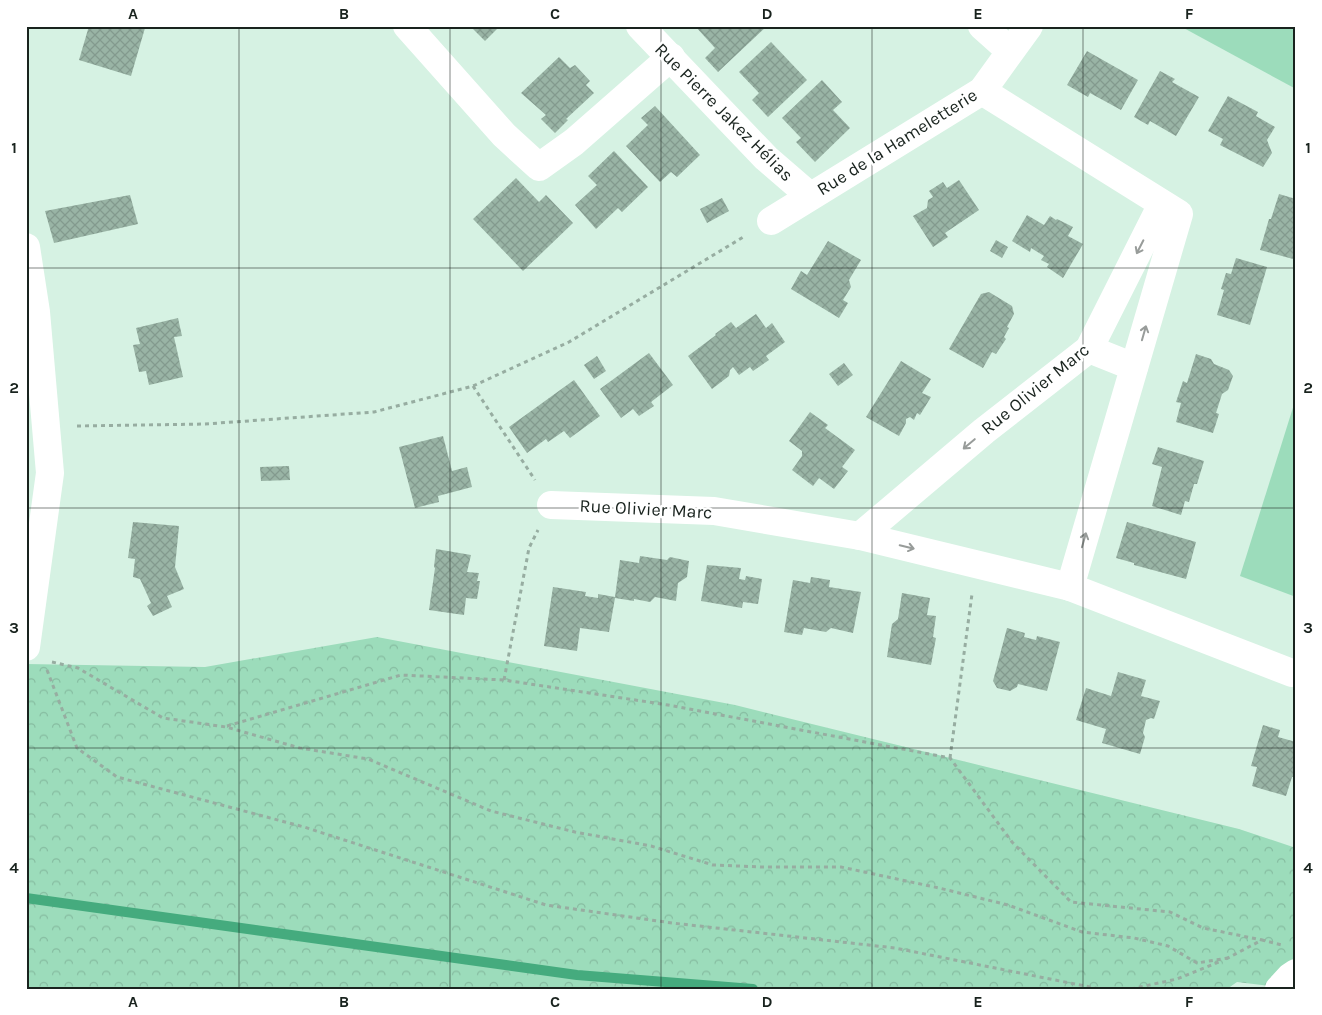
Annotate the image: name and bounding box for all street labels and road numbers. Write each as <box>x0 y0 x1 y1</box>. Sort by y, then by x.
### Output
street label: Rue Pierre Jakez Hélias <box>650 38 798 186</box>
street label: Rue de la Hameletterie <box>813 84 981 200</box>
street label: Rue Olivier Marc <box>976 339 1094 439</box>
street label: Rue Olivier Marc <box>579 495 713 523</box>

